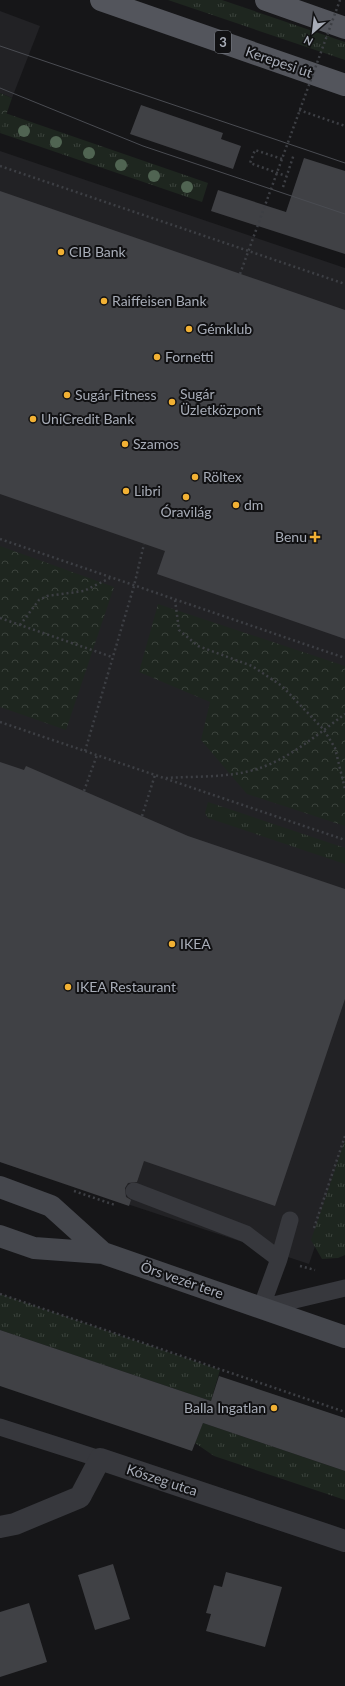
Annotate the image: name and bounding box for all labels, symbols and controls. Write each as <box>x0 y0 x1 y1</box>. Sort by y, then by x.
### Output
north arrow <box>293 12 333 52</box>
road number: 3 <box>215 31 231 53</box>
text: N <box>301 34 315 49</box>
street label: Kerepesi út <box>244 42 315 81</box>
place label: CIB Bank <box>69 243 127 260</box>
marker: CIB Bank <box>56 247 66 257</box>
place label: Raiffeisen Bank <box>112 292 207 309</box>
marker: Raiffeisen Bank <box>99 296 109 306</box>
place label: Gémklub <box>197 320 252 337</box>
marker: Gémklub <box>184 324 194 334</box>
place label: Fornetti <box>165 348 214 365</box>
marker: Fornetti <box>152 352 162 362</box>
place label: Sugár Üzletközpont <box>180 385 261 418</box>
place label: Sugár Fitness <box>75 386 156 403</box>
marker: Sugár Fitness <box>62 390 72 400</box>
marker: Sugár Üzletközpont <box>167 397 177 407</box>
place label: UniCredit Bank <box>41 410 135 427</box>
marker: UniCredit Bank <box>28 414 38 424</box>
place label: Szamos <box>133 435 179 452</box>
marker: Szamos <box>120 439 130 449</box>
place label: Röltex <box>203 468 242 485</box>
marker: Röltex <box>190 472 200 482</box>
place label: Libri <box>134 482 161 499</box>
marker: Libri <box>121 486 131 496</box>
marker: Óravilág <box>181 492 191 502</box>
place label: dm <box>244 496 263 513</box>
marker: dm <box>231 500 241 510</box>
place label: Óravilág <box>161 503 212 520</box>
place label: Benu <box>275 528 307 545</box>
marker: Benu <box>310 532 320 542</box>
place label: IKEA <box>180 935 211 952</box>
marker: IKEA <box>167 939 177 949</box>
place label: IKEA Restaurant <box>76 978 176 995</box>
marker: IKEA Restaurant <box>63 982 73 992</box>
street label: Örs vezér tere <box>139 1257 226 1302</box>
place label: Balla Ingatlan <box>184 1399 266 1416</box>
marker: Balla Ingatlan <box>269 1403 279 1413</box>
street label: Kőszeg utca <box>125 1460 200 1499</box>

